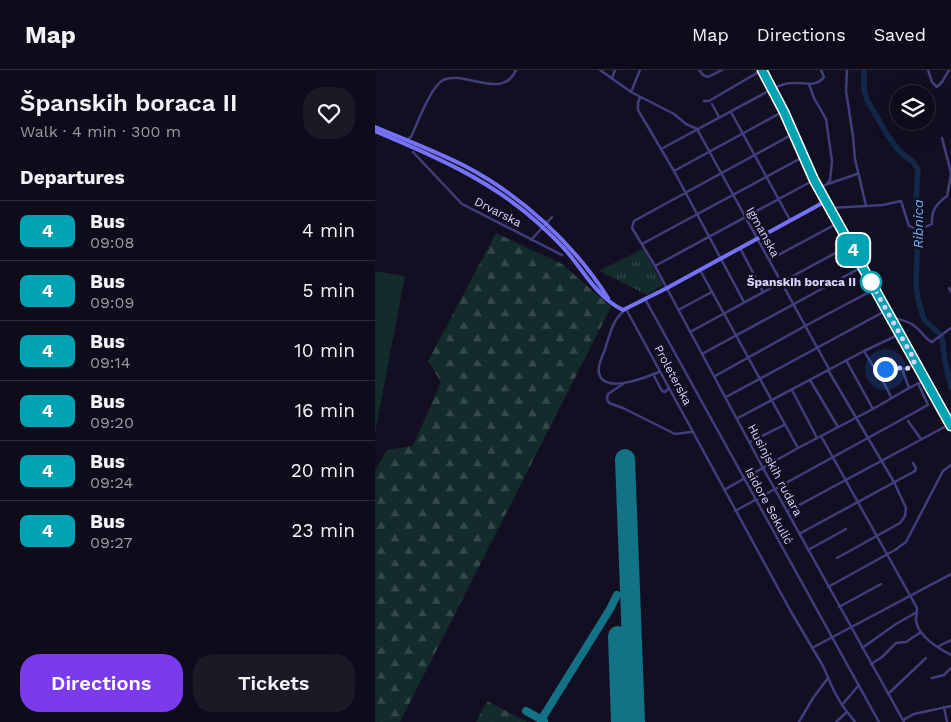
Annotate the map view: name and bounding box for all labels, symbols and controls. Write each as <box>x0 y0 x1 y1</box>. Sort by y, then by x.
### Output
text: Map <box>25 21 76 49</box>
text: Map <box>692 24 729 45</box>
text: Directions <box>757 24 846 45</box>
text: Saved <box>874 24 926 45</box>
map controls <box>890 85 935 130</box>
button: layers <box>890 85 935 130</box>
button: heart <box>303 87 355 139</box>
text: Španskih boraca II <box>20 89 237 117</box>
text: Walk · 4 min · 300 m <box>20 122 181 141</box>
text: Departures <box>20 166 125 189</box>
street label: Drvarska <box>472 194 524 230</box>
water label: Ribnica <box>910 199 926 249</box>
street label: Igmanska <box>743 204 783 260</box>
text: Bus <box>90 210 125 233</box>
text: 4 min <box>302 219 355 242</box>
text: 4 <box>42 220 53 241</box>
text: 09:08 <box>90 233 134 252</box>
line badge: 4 <box>837 234 869 266</box>
text: 4 <box>847 239 859 260</box>
text: Bus <box>90 270 125 293</box>
marker: Španskih boraca II <box>860 271 882 293</box>
place label: Španskih boraca II <box>747 275 856 289</box>
text: 5 min <box>303 279 355 302</box>
text: 4 <box>42 280 53 301</box>
text: 09:09 <box>90 293 134 312</box>
text: Bus <box>90 330 125 353</box>
text: 10 min <box>294 339 355 362</box>
text: 4 <box>42 340 53 361</box>
street label: Proleterska <box>651 343 695 408</box>
text: 09:14 <box>90 353 131 372</box>
your location <box>873 357 898 382</box>
text: Bus <box>90 390 125 413</box>
text: 16 min <box>295 399 355 422</box>
text: 4 <box>42 400 53 421</box>
text: 09:20 <box>90 413 134 432</box>
street label: Husinjskih rudara <box>745 422 805 519</box>
text: Bus <box>90 450 125 473</box>
text: 20 min <box>291 459 355 482</box>
text: 4 <box>42 460 53 481</box>
street label: Isidore Sekulić <box>742 465 796 547</box>
text: 09:24 <box>90 473 133 492</box>
text: Bus <box>90 510 125 533</box>
text: 23 min <box>291 519 355 542</box>
text: 4 <box>42 520 53 541</box>
text: 09:27 <box>90 533 133 552</box>
button: Directions <box>20 654 183 712</box>
button: Tickets <box>193 654 355 712</box>

